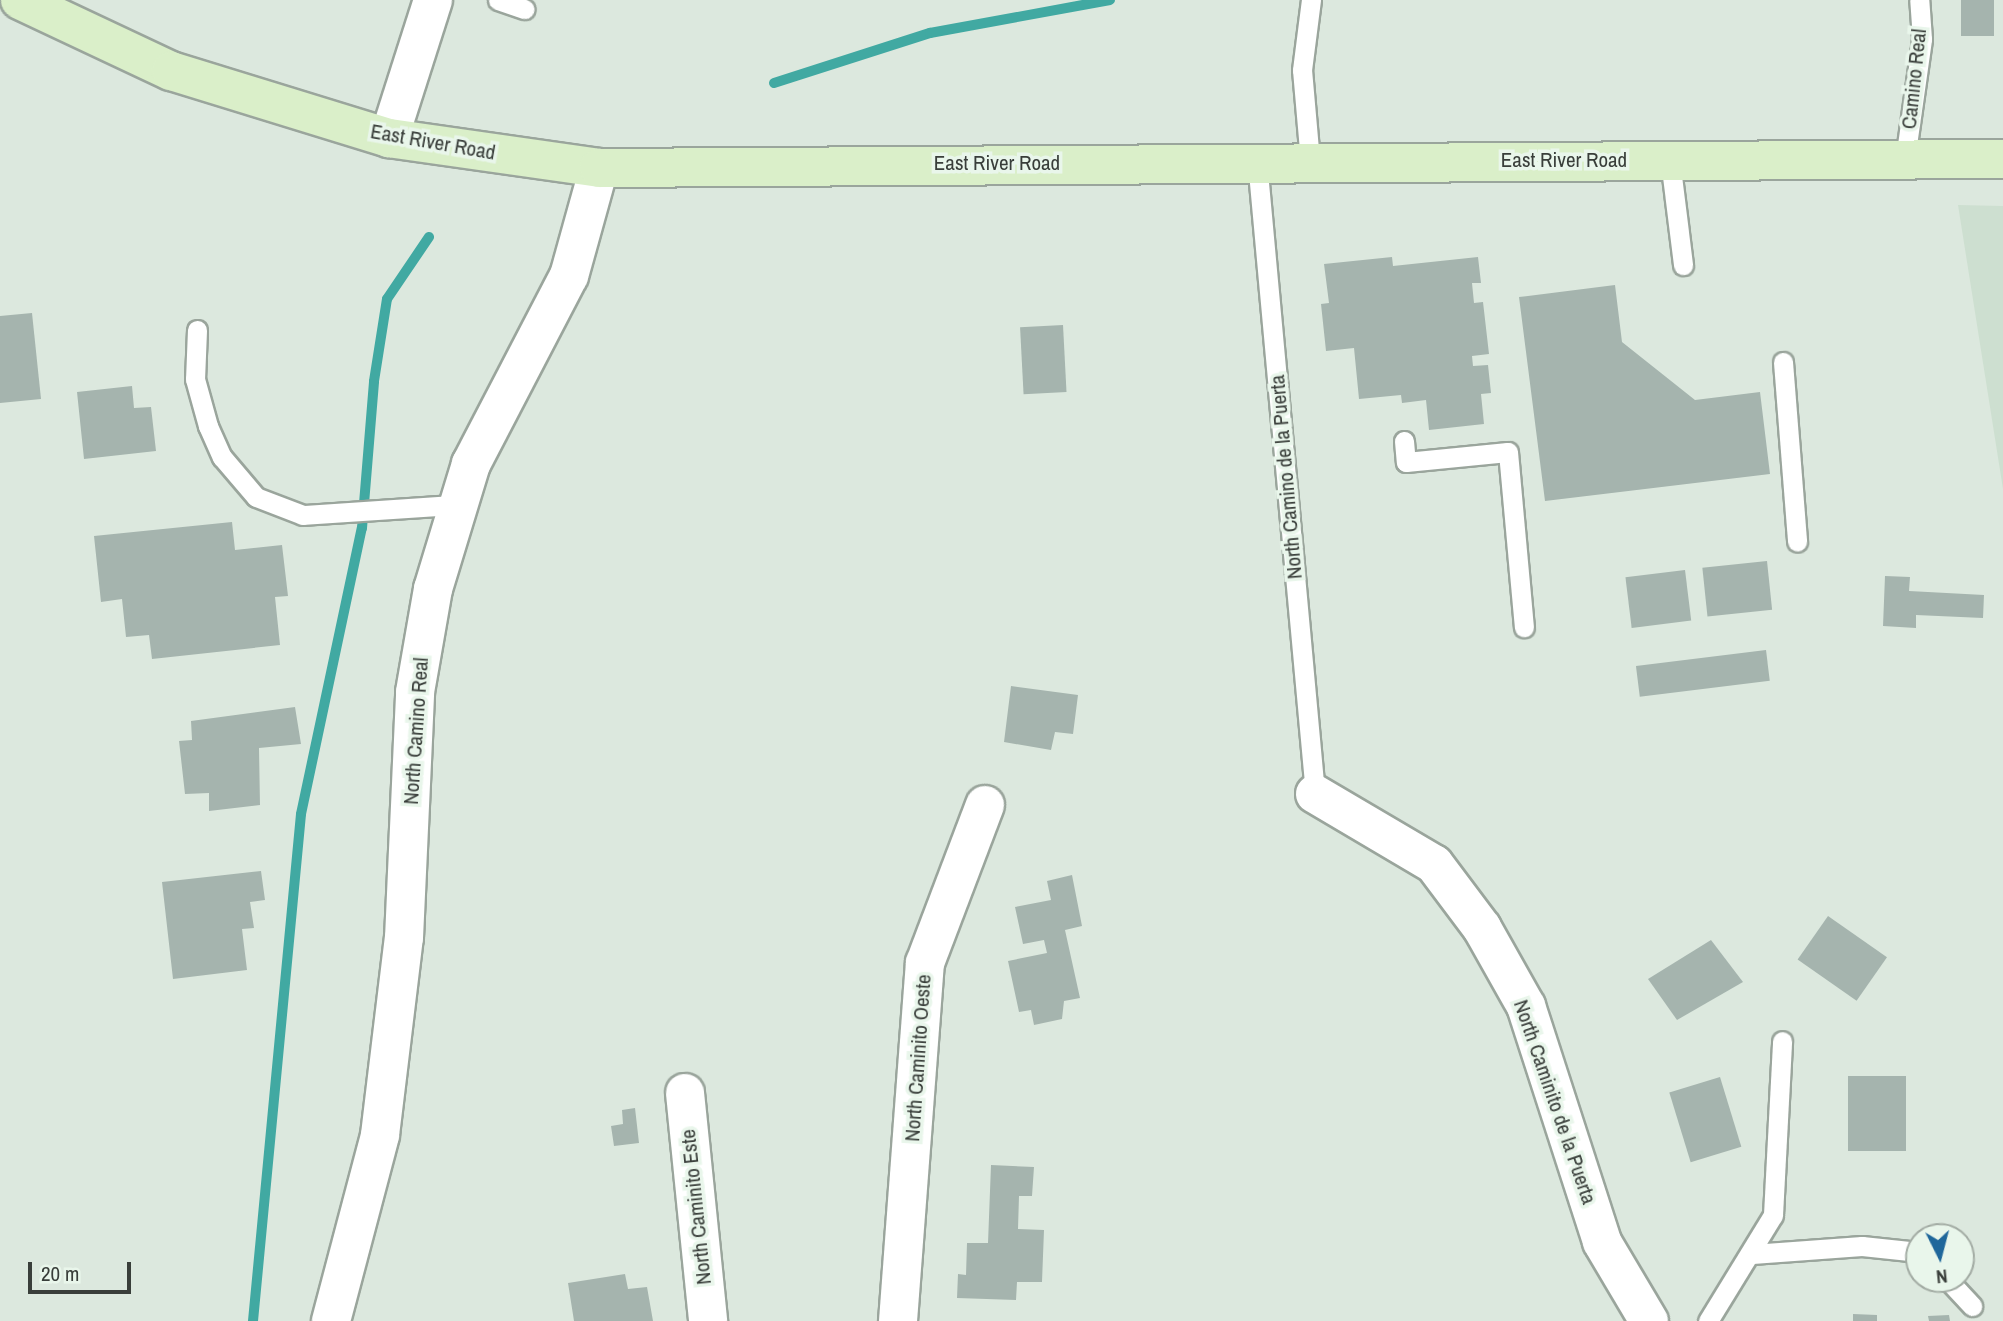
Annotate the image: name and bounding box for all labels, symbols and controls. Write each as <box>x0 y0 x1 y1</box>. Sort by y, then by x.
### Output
street label: Camino Real <box>1896 28 1932 130</box>
street label: East River Road <box>369 119 497 165</box>
street label: East River Road <box>1501 147 1627 173</box>
street label: East River Road <box>934 150 1060 176</box>
street label: North Camino de la Puerta <box>1265 374 1307 580</box>
street label: North Camino Real <box>398 657 434 805</box>
street label: North Caminito Oeste <box>900 974 936 1142</box>
street label: North Caminito de la Puerta <box>1508 997 1602 1207</box>
street label: North Caminito Este <box>675 1128 717 1286</box>
north arrow <box>1905 1223 1975 1293</box>
scale bar <box>32 1248 135 1292</box>
text: 20 m <box>41 1259 79 1288</box>
text: N <box>1935 1263 1949 1290</box>

